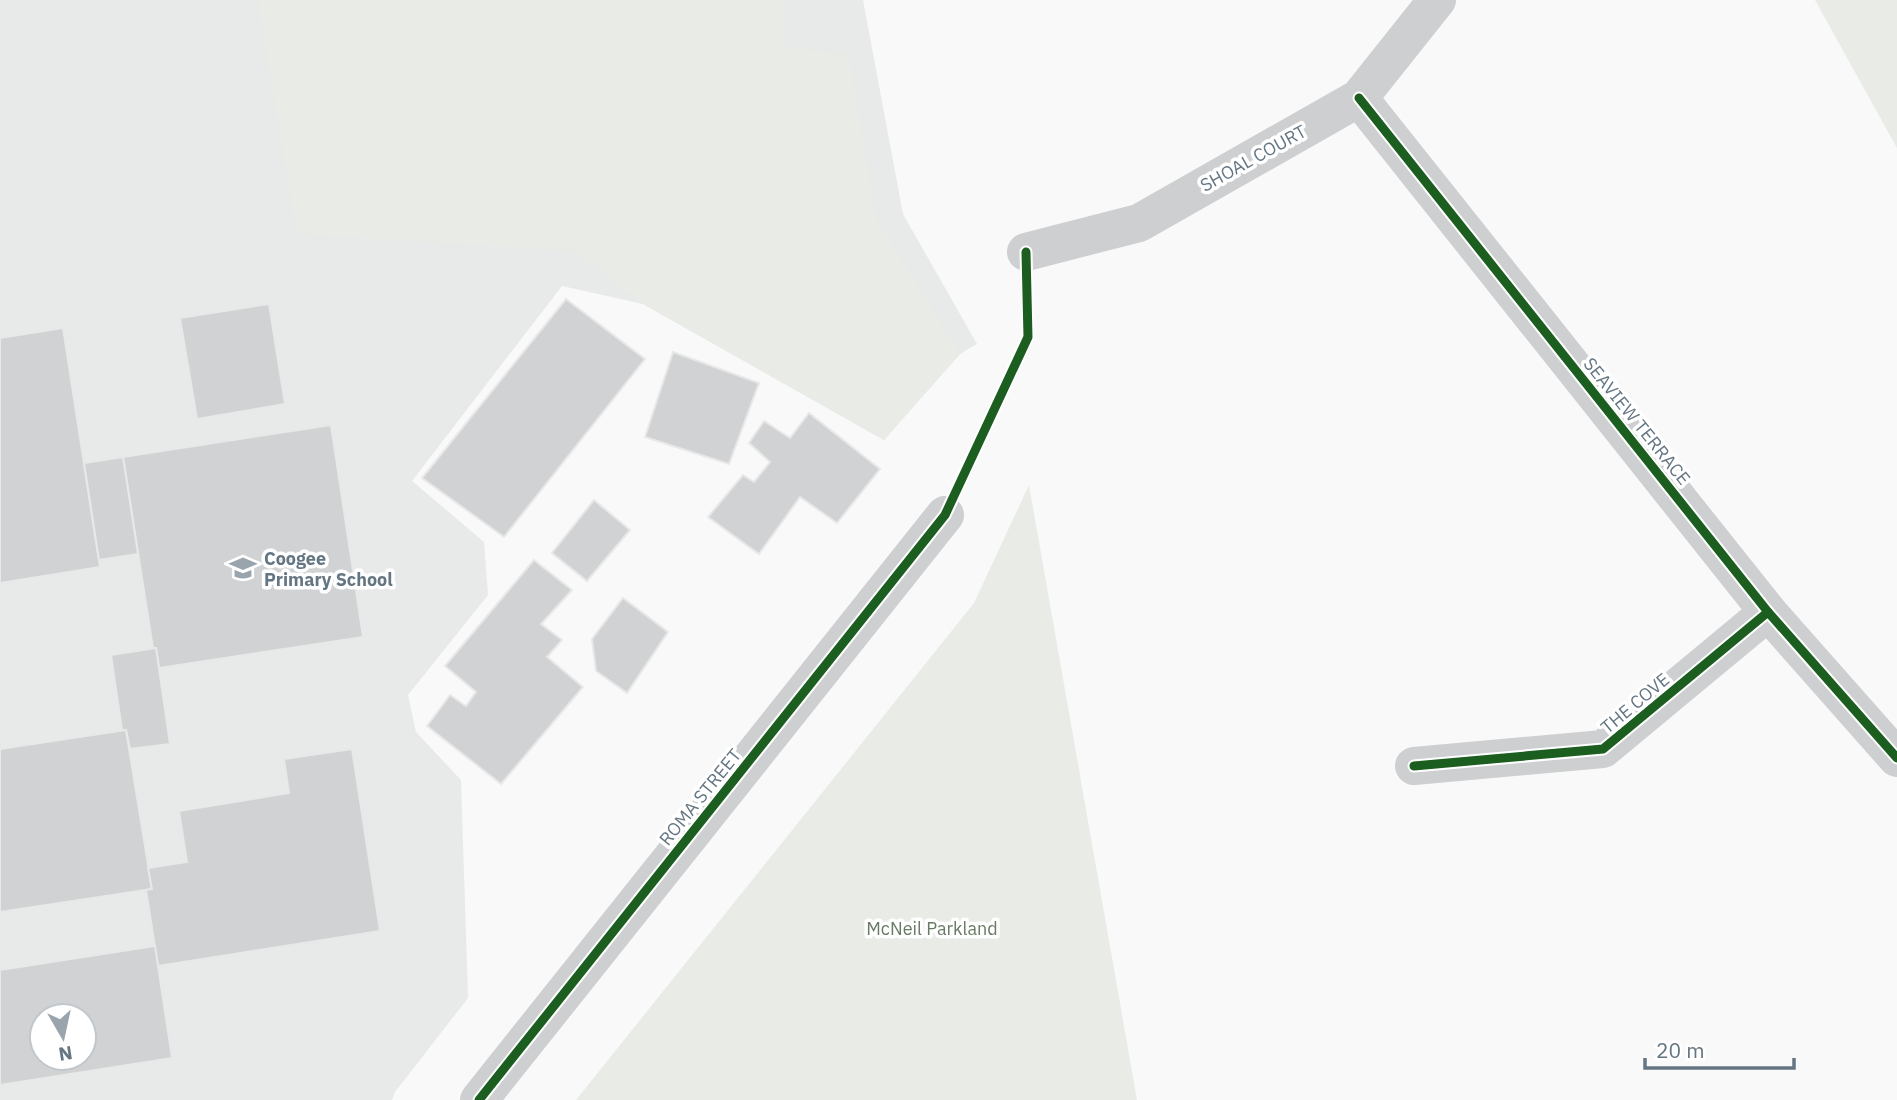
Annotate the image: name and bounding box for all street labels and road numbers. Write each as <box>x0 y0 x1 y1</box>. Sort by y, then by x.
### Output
street label: SHOAL COURT <box>1196 119 1310 197</box>
street label: SEAVIEW TERRACE <box>1579 353 1695 489</box>
street label: THE COVE <box>1596 668 1674 738</box>
street label: ROMA STREET <box>654 744 746 850</box>

